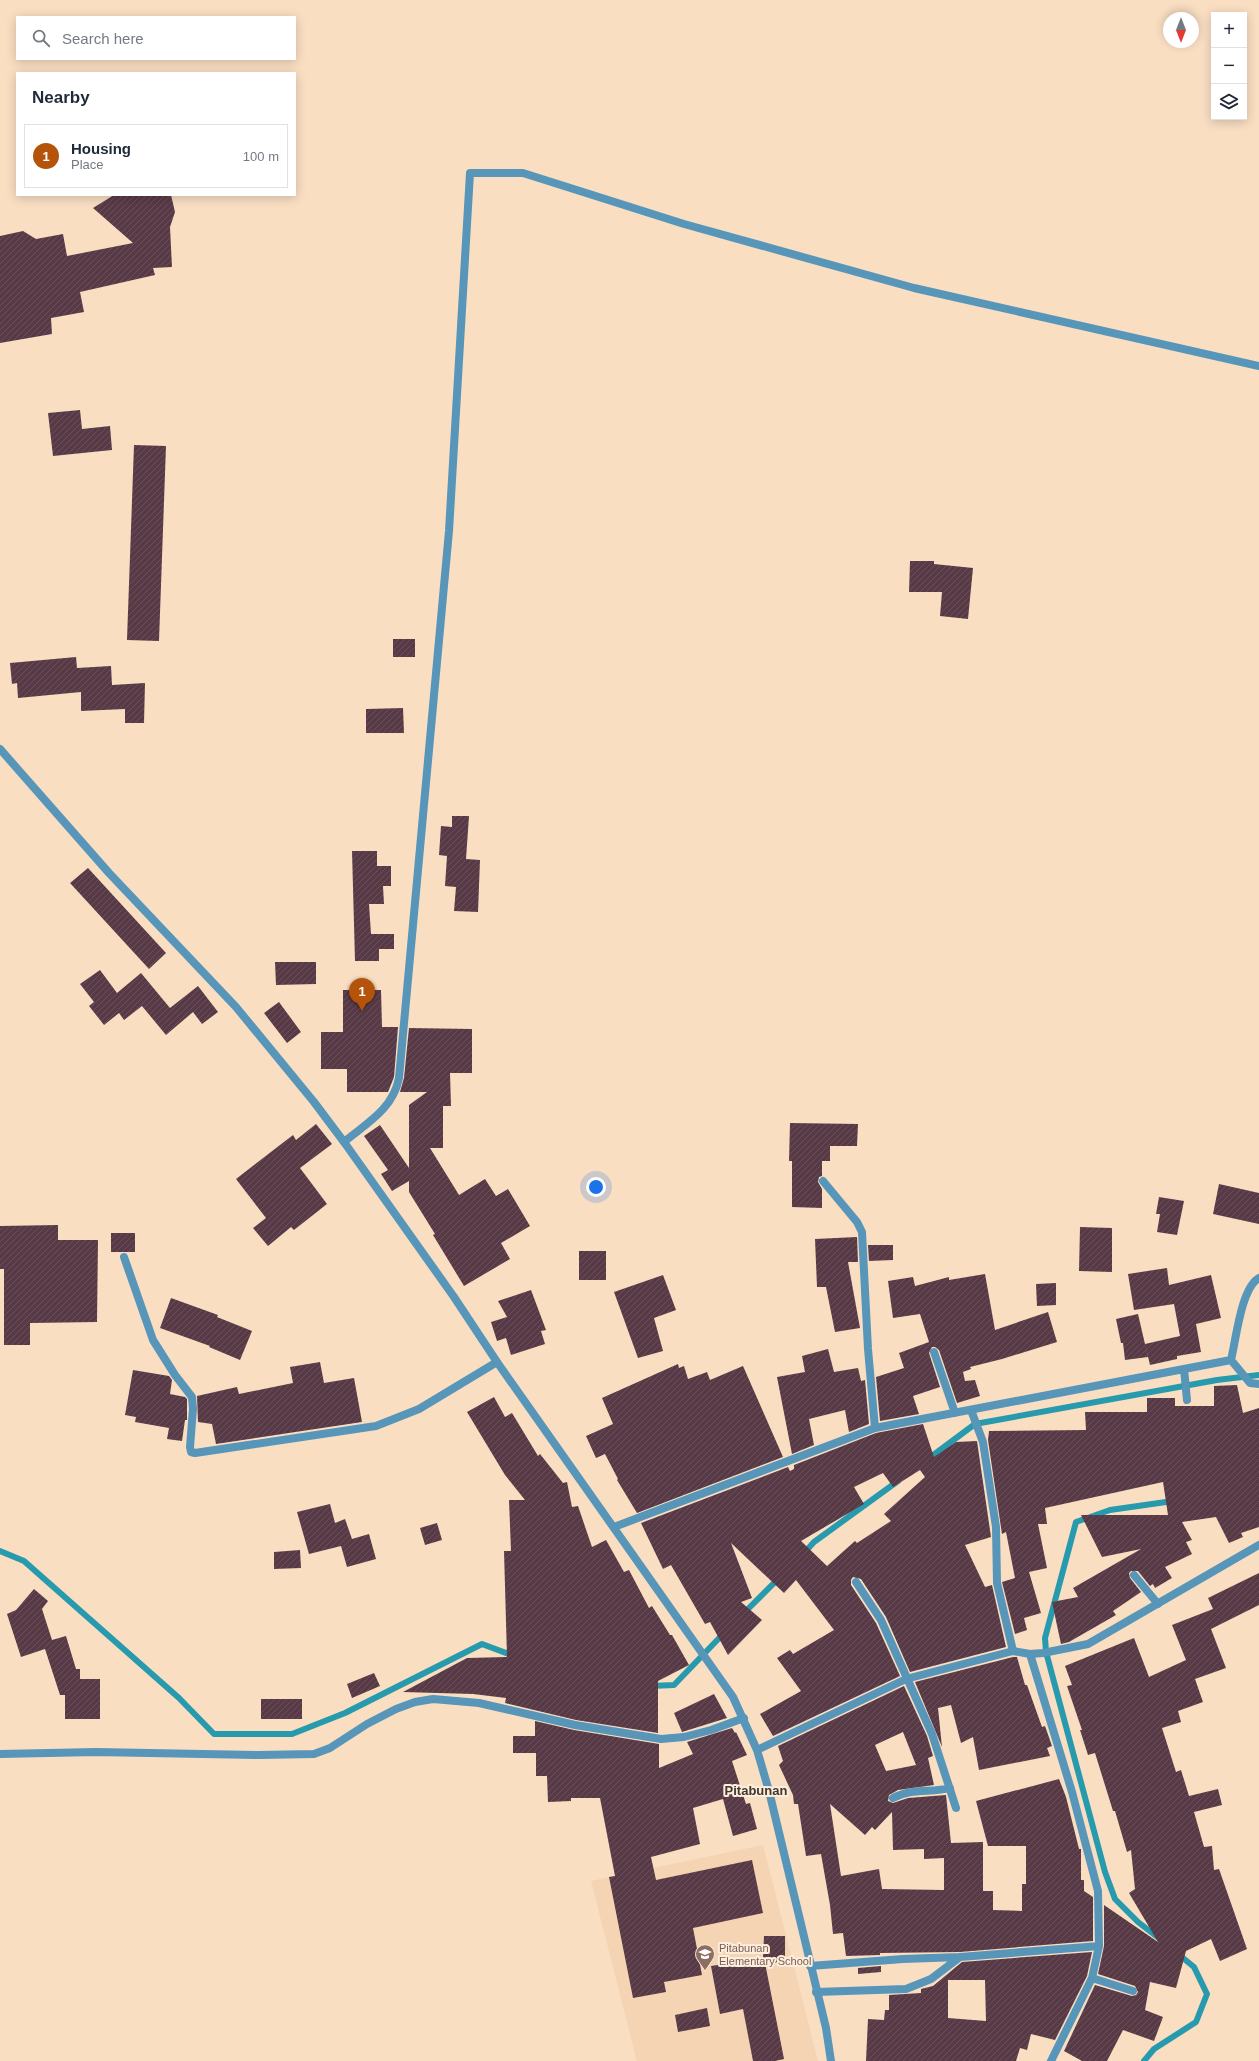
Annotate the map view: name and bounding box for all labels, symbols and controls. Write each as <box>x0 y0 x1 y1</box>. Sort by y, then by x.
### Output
north arrow <box>1163 12 1199 48</box>
map controls <box>1211 12 1247 120</box>
button: + <box>1211 12 1247 48</box>
search box <box>16 16 296 60</box>
icon: search <box>30 27 52 49</box>
text: Search here <box>62 30 144 47</box>
button: − <box>1211 48 1247 84</box>
button: layers <box>1211 84 1247 120</box>
text: Nearby <box>32 88 90 107</box>
text: Housing <box>71 140 131 157</box>
text: 1 <box>42 149 50 164</box>
text: 100 m <box>243 149 279 164</box>
text: Place <box>71 157 104 172</box>
pin: 1 <box>349 978 375 1011</box>
your location <box>586 1177 606 1197</box>
district label: Pitabunan <box>725 1783 787 1798</box>
place label: Pitabunan Elementary School <box>719 1942 811 1967</box>
school or university icon: Pitabunan Elementary School <box>694 1943 716 1971</box>

